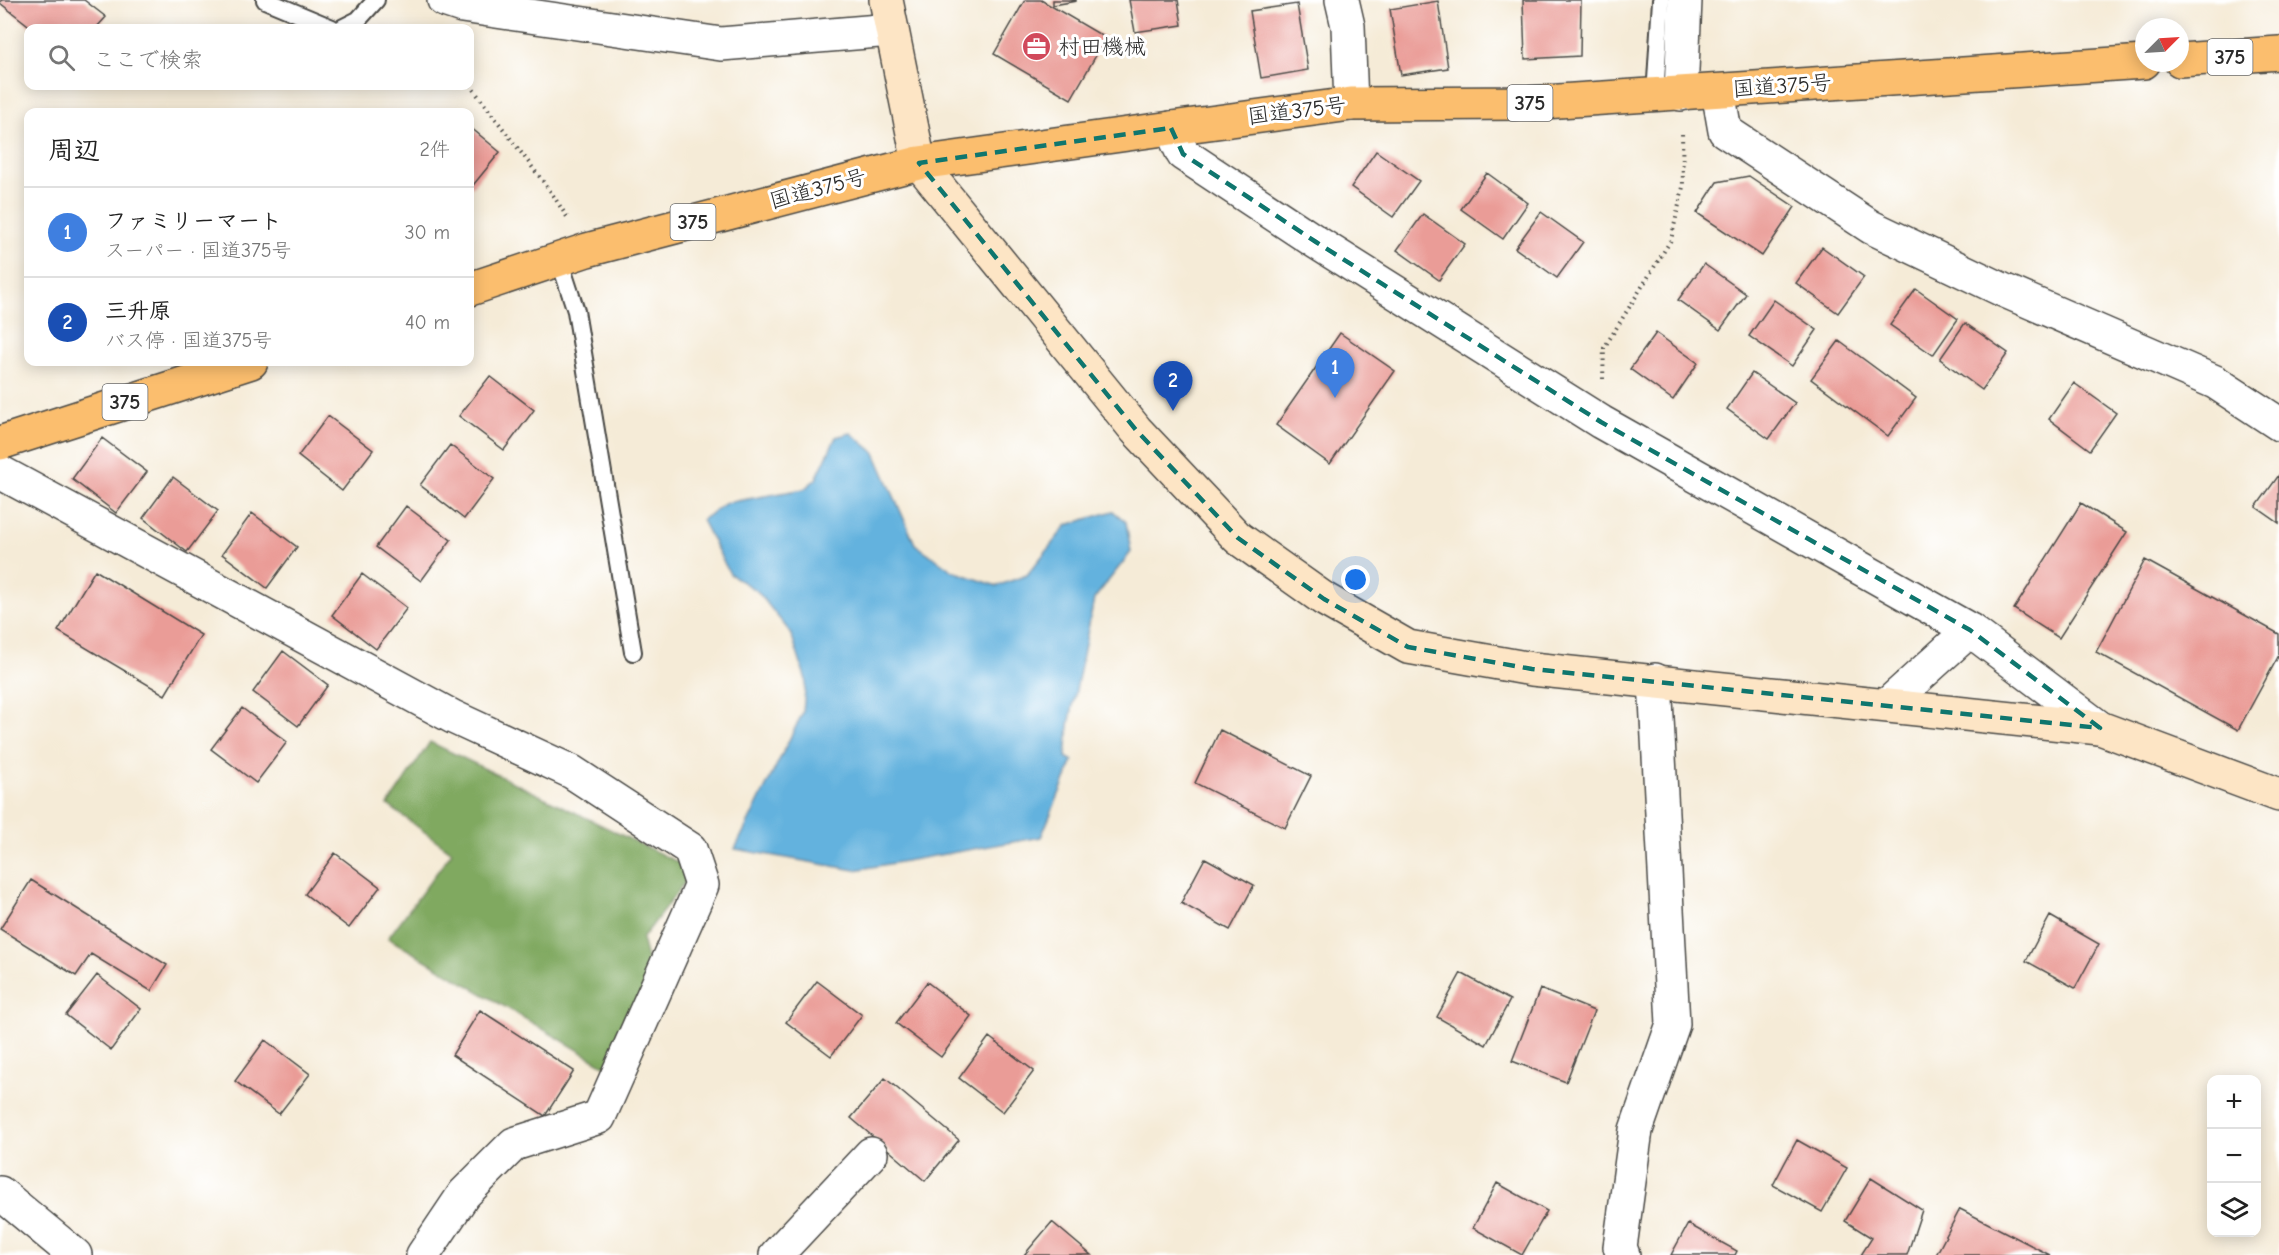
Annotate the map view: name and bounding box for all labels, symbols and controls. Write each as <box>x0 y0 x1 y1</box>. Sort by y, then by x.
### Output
north arrow <box>2135 18 2189 72</box>
search box <box>24 24 474 90</box>
office icon: 村田機械 <box>1021 31 1053 63</box>
place label: 村田機械 <box>1058 34 1146 60</box>
road number: 375 <box>2208 39 2252 75</box>
icon: search <box>45 41 78 74</box>
text: ここで検索 <box>93 47 203 73</box>
street label: 国道375号 <box>1731 70 1833 102</box>
road number: 375 <box>1508 85 1552 121</box>
street label: 国道375号 <box>1246 92 1348 130</box>
text: 周辺 <box>48 136 100 166</box>
text: 2件 <box>420 138 450 161</box>
street label: 国道375号 <box>767 164 869 214</box>
road number: 375 <box>670 204 716 240</box>
text: ファミリーマート <box>105 208 282 234</box>
text: 1 <box>64 221 71 244</box>
text: 30 m <box>404 221 450 244</box>
text: スーパー · 国道375号 <box>105 239 292 262</box>
text: 三升原 <box>105 298 171 324</box>
text: 2 <box>63 311 72 334</box>
text: 40 m <box>405 311 450 334</box>
text: バス停 · 国道375号 <box>105 329 272 352</box>
pin: 1 <box>1316 348 1354 398</box>
pin: 2 <box>1154 362 1192 411</box>
road number: 375 <box>102 384 148 420</box>
your location <box>1341 565 1370 594</box>
map controls <box>2207 1075 2261 1237</box>
button: + <box>2207 1075 2261 1129</box>
button: − <box>2207 1129 2261 1183</box>
button: layers <box>2207 1183 2261 1237</box>

